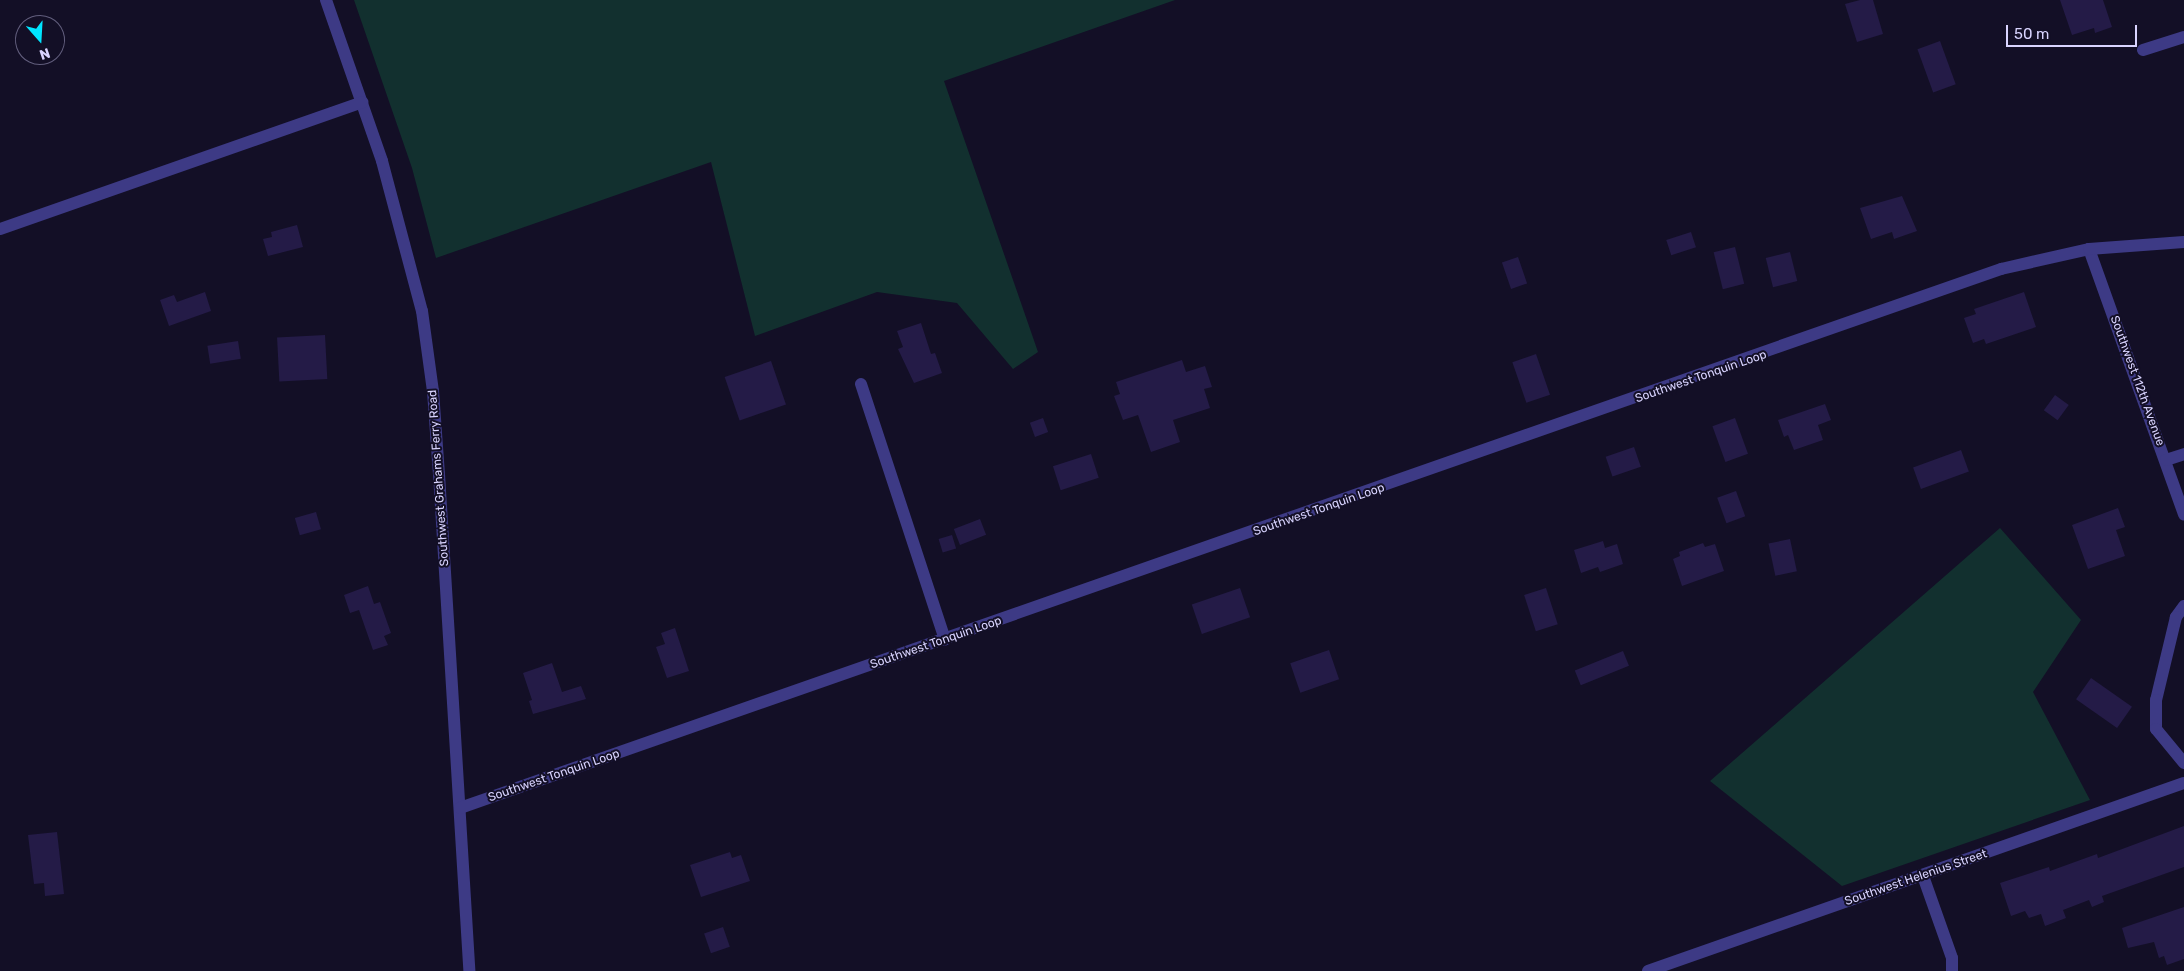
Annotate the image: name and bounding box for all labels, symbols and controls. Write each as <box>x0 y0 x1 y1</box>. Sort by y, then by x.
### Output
north arrow <box>15 15 65 65</box>
scale bar <box>2009 15 2140 47</box>
text: 50 m <box>2014 25 2049 43</box>
text: N <box>37 44 52 63</box>
street label: Southwest 112th Avenue <box>2107 314 2167 448</box>
street label: Southwest Tonquin Loop <box>1633 348 1769 406</box>
street label: Southwest Grahams Ferry Road <box>426 389 452 567</box>
street label: Southwest Tonquin Loop <box>1251 481 1387 539</box>
street label: Southwest Tonquin Loop <box>868 614 1004 672</box>
street label: Southwest Tonquin Loop <box>486 747 622 805</box>
street label: Southwest Helenius Street <box>1843 847 1989 909</box>

